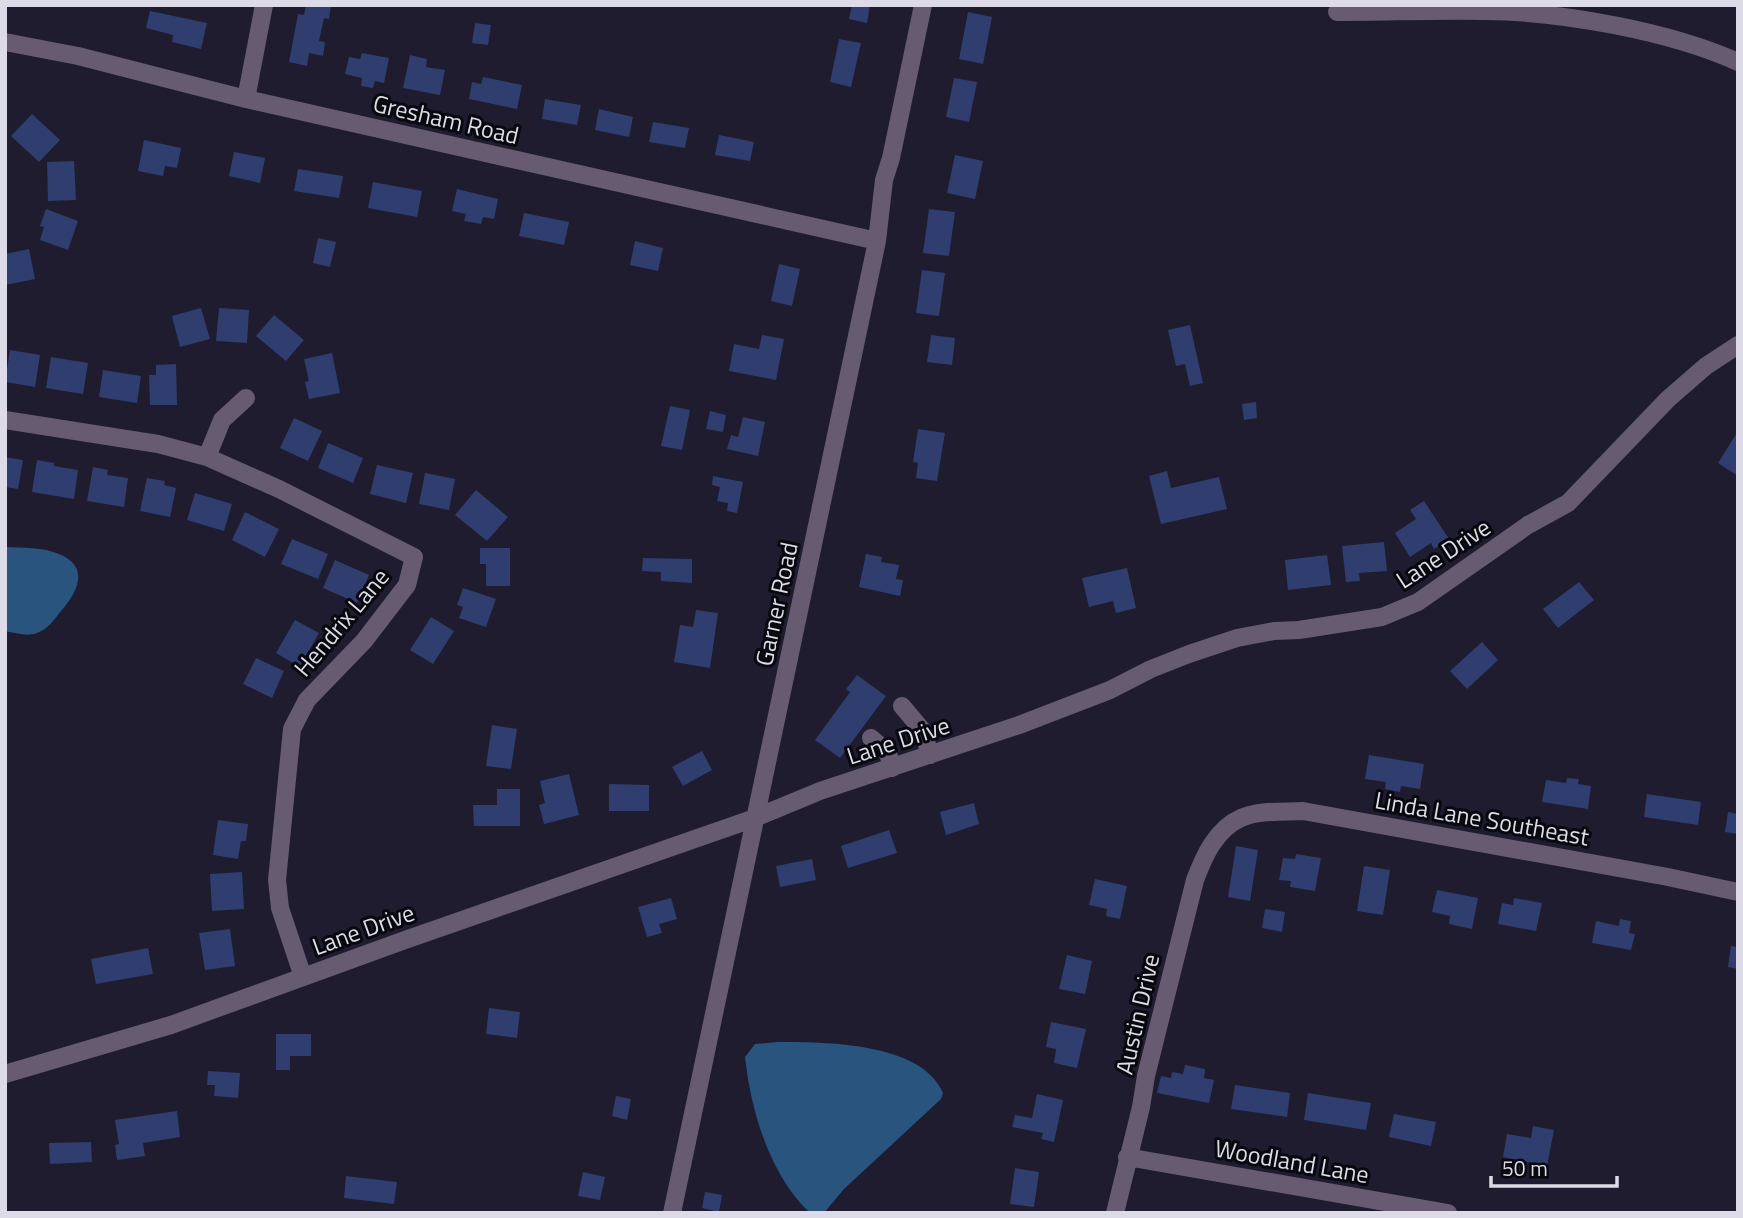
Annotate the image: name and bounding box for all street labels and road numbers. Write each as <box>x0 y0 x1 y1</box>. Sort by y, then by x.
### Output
street label: Gresham Road <box>370 85 522 153</box>
street label: Lane Drive <box>1389 509 1497 597</box>
street label: Garner Road <box>745 539 807 669</box>
street label: Hendrix Lane <box>285 560 397 684</box>
street label: Lane Drive <box>842 706 954 774</box>
street label: Linda Lane Southeast <box>1372 781 1592 855</box>
street label: Lane Drive <box>307 894 419 964</box>
street label: Austin Drive <box>1106 950 1168 1078</box>
street label: Woodland Lane <box>1212 1130 1372 1192</box>

